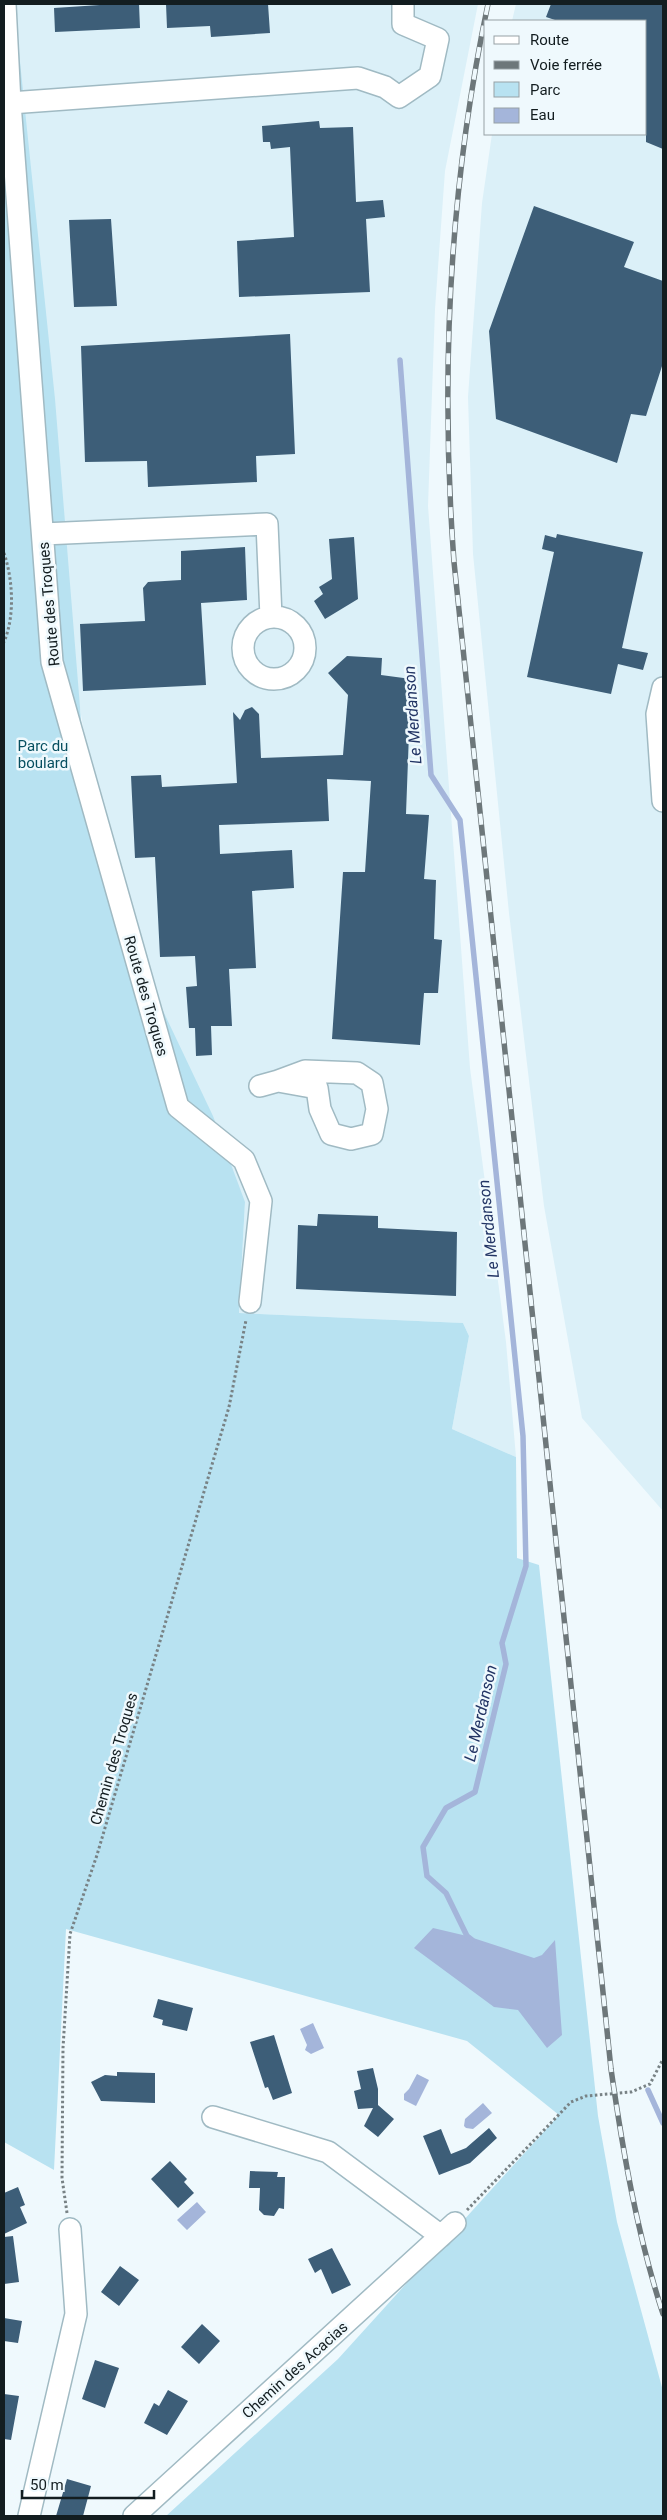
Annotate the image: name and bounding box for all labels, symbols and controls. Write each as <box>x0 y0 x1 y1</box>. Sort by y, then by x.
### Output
legend <box>484 20 647 135</box>
text: Route <box>530 31 569 49</box>
text: Voie ferrée <box>530 56 602 74</box>
text: Parc <box>530 81 560 99</box>
text: Eau <box>530 106 555 124</box>
street label: Route des Troques <box>35 541 63 667</box>
water label: Le Merdanson <box>400 665 425 765</box>
park label: Parc du boulard <box>18 737 68 772</box>
street label: Route des Troques <box>120 934 172 1058</box>
water label: Le Merdanson <box>474 1179 503 1279</box>
water label: Le Merdanson <box>460 1663 501 1763</box>
street label: Chemin des Troques <box>86 1691 142 1827</box>
street label: Chemin des Acacias <box>238 2318 352 2422</box>
scale bar <box>22 2468 155 2500</box>
text: 50 m <box>30 2476 64 2494</box>

